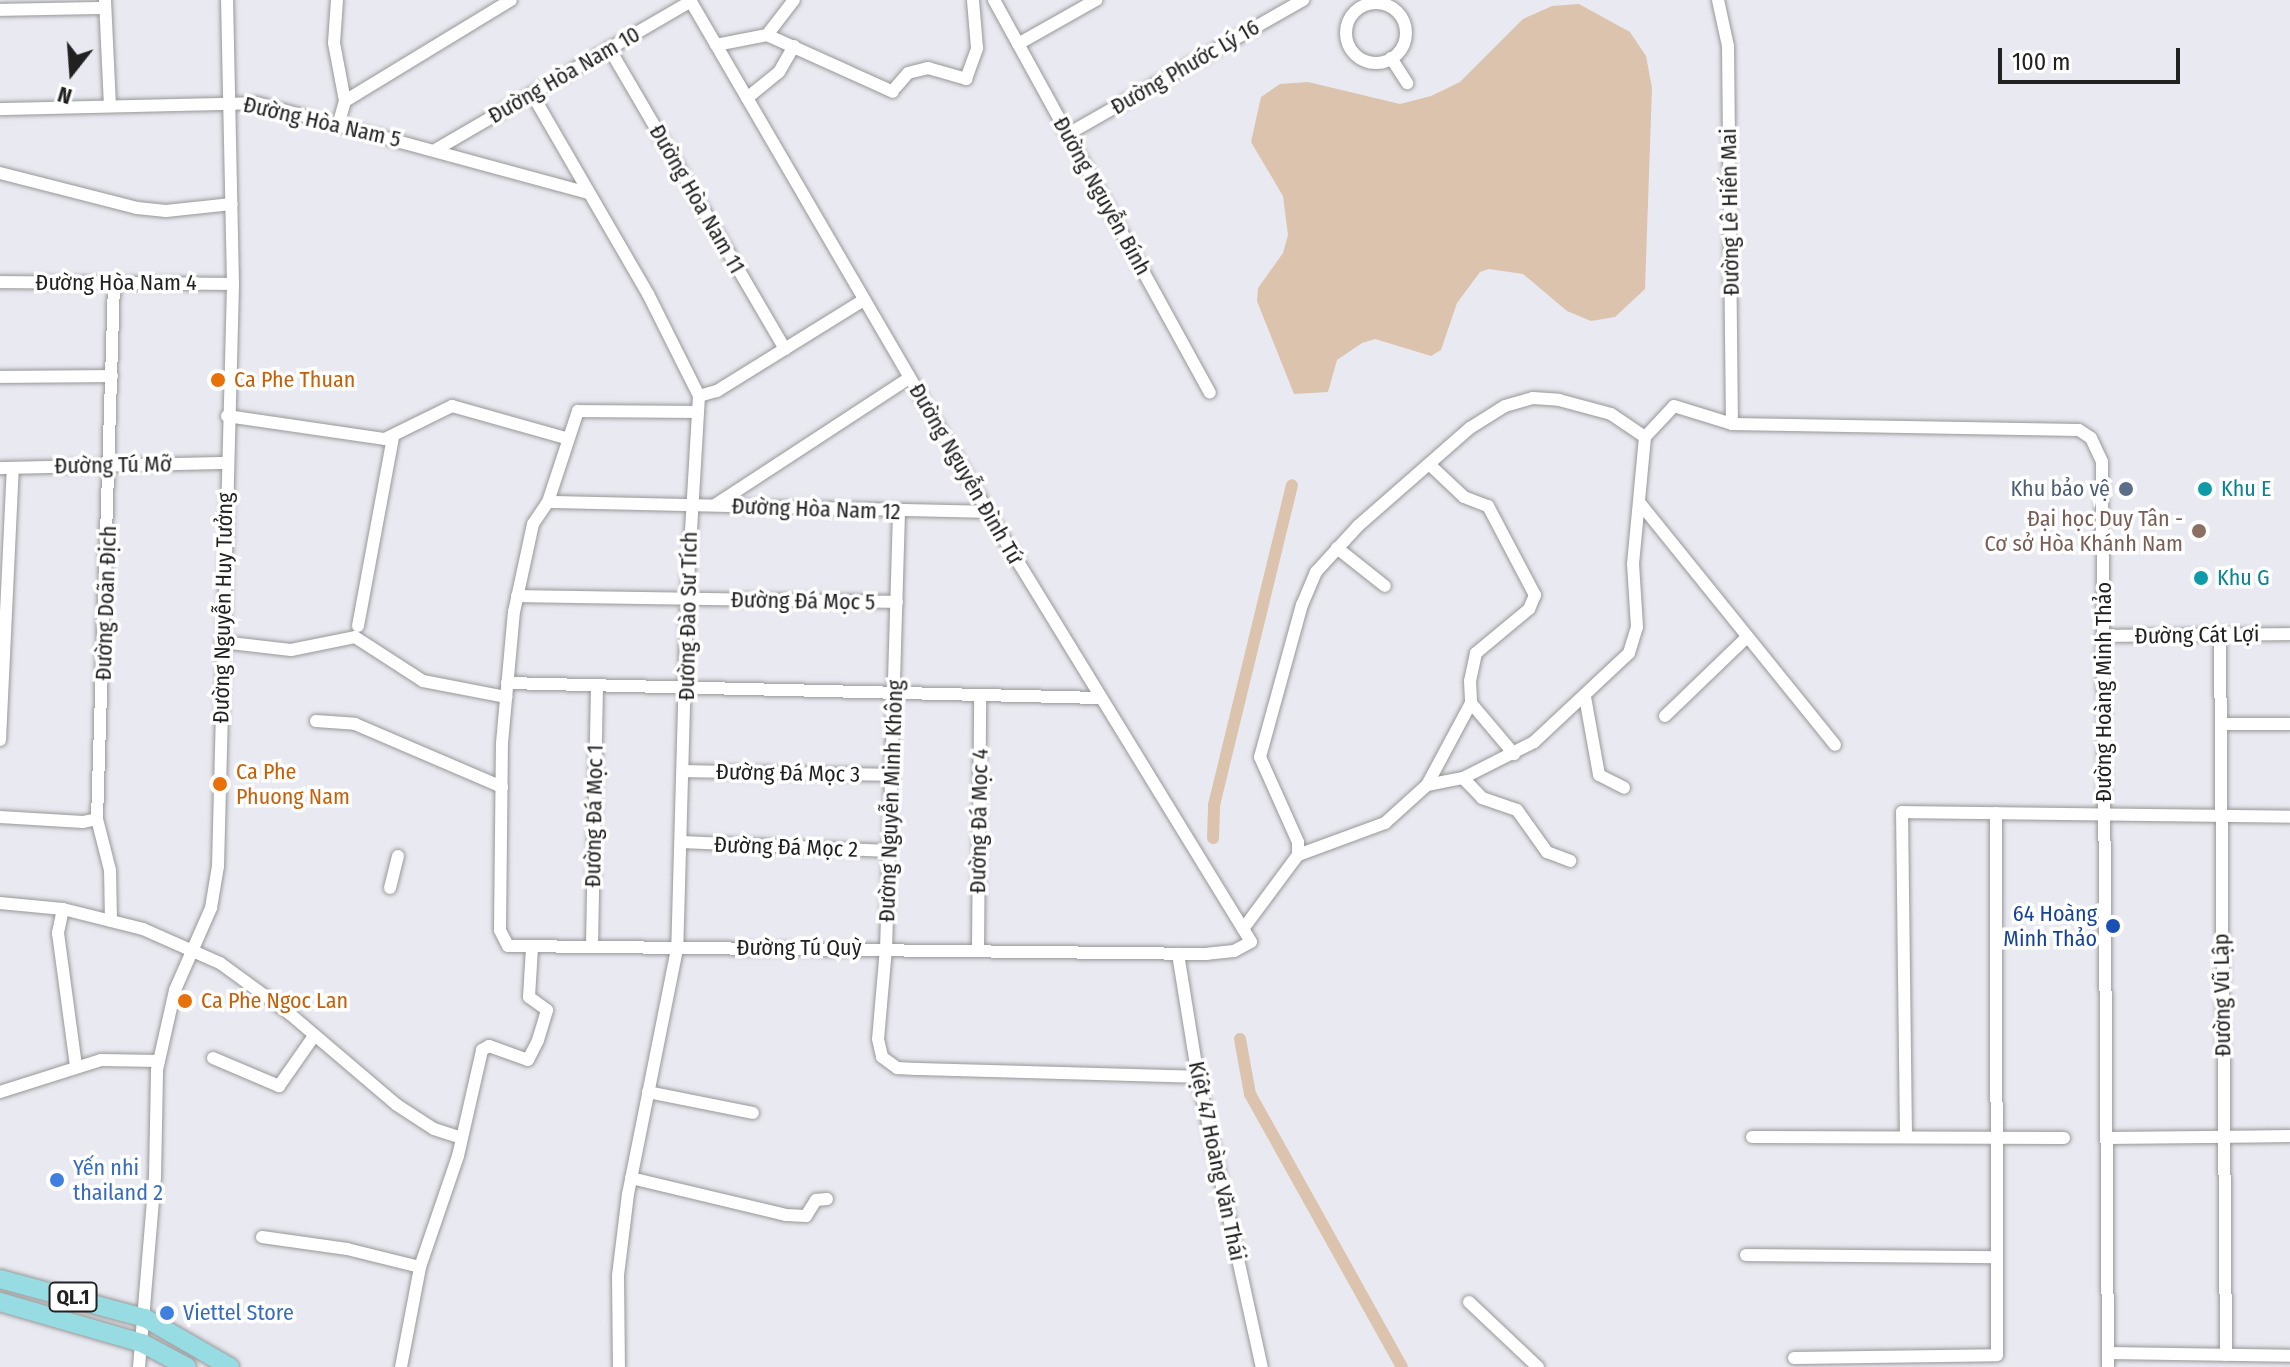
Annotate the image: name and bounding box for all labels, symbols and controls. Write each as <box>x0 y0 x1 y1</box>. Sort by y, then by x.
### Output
street label: Đường Phước Lý 16 <box>1106 14 1264 120</box>
street label: Đường Hòa Nam 10 <box>483 21 645 129</box>
north arrow <box>32 32 112 112</box>
scale bar <box>2002 32 2184 82</box>
text: 100 m <box>2012 48 2070 76</box>
text: N <box>55 81 75 110</box>
street label: Đường Hòa Nam 5 <box>241 91 403 153</box>
street label: Đường Nguyễn Bính <box>1048 112 1156 280</box>
street label: Đường Hòa Nam 11 <box>644 120 750 278</box>
street label: Đường Lê Hiến Mai <box>1715 128 1745 296</box>
street label: Đường Hòa Nam 4 <box>35 270 197 296</box>
place label: Ca Phe Thuan <box>234 367 355 393</box>
marker: Ca Phe Thuan <box>209 371 227 389</box>
street label: Đường Nguyễn Đình Tứ <box>903 379 1029 569</box>
street label: Đường Tú Mỡ <box>54 451 172 479</box>
place label: Khu bảo vệ <box>2010 476 2110 502</box>
place label: Khu E <box>2221 476 2271 502</box>
marker: Khu bảo vệ <box>2117 480 2135 498</box>
marker: Khu E <box>2196 480 2214 498</box>
street label: Đường Nguyễn Huy Tưởng <box>208 492 238 724</box>
street label: Đường Hòa Nam 12 <box>731 493 901 525</box>
place label: Đại học Duy Tân - Cơ sở Hòa Khánh Nam <box>1985 505 2183 556</box>
marker: Đại học Duy Tân - Cơ sở Hòa Khánh Nam <box>2190 522 2208 540</box>
street label: Đường Doãn Địch <box>90 525 122 681</box>
street label: Đường Đào Sư Tích <box>673 531 703 701</box>
place label: Khu G <box>2217 565 2270 591</box>
marker: Khu G <box>2192 569 2210 587</box>
street label: Đường Hoàng Minh Thảo <box>2091 582 2117 802</box>
street label: Đường Đá Mọc 5 <box>731 587 875 615</box>
street label: Đường Cát Lợi <box>2134 621 2260 649</box>
street label: Đường Nguyễn Minh Không <box>874 679 908 923</box>
street label: Đường Đá Mọc 1 <box>580 744 608 888</box>
street label: Đường Đá Mọc 4 <box>965 748 993 894</box>
place label: Ca Phe Phuong Nam <box>236 758 350 810</box>
street label: Đường Đá Mọc 3 <box>716 759 860 787</box>
marker: Ca Phe Phuong Nam <box>211 775 229 793</box>
street label: Đường Đá Mọc 2 <box>714 831 858 863</box>
place label: 64 Hoàng Minh Thảo <box>2003 900 2097 952</box>
marker: 64 Hoàng Minh Thảo <box>2104 917 2122 935</box>
street label: Đường Vũ Lập <box>2208 933 2236 1057</box>
street label: Đường Tú Quỳ <box>737 935 861 961</box>
place label: Ca Phe Ngoc Lan <box>201 988 348 1014</box>
marker: Ca Phe Ngoc Lan <box>176 992 194 1010</box>
street label: Kiệt 47 Hoàng Văn Thái <box>1183 1059 1251 1263</box>
place label: Yến nhi thailand 2 <box>73 1154 163 1206</box>
marker: Yến nhi thailand 2 <box>48 1171 66 1189</box>
road number: QL.1 <box>47 1281 99 1313</box>
place label: Viettel Store <box>183 1300 294 1326</box>
marker: Viettel Store <box>158 1304 176 1322</box>

